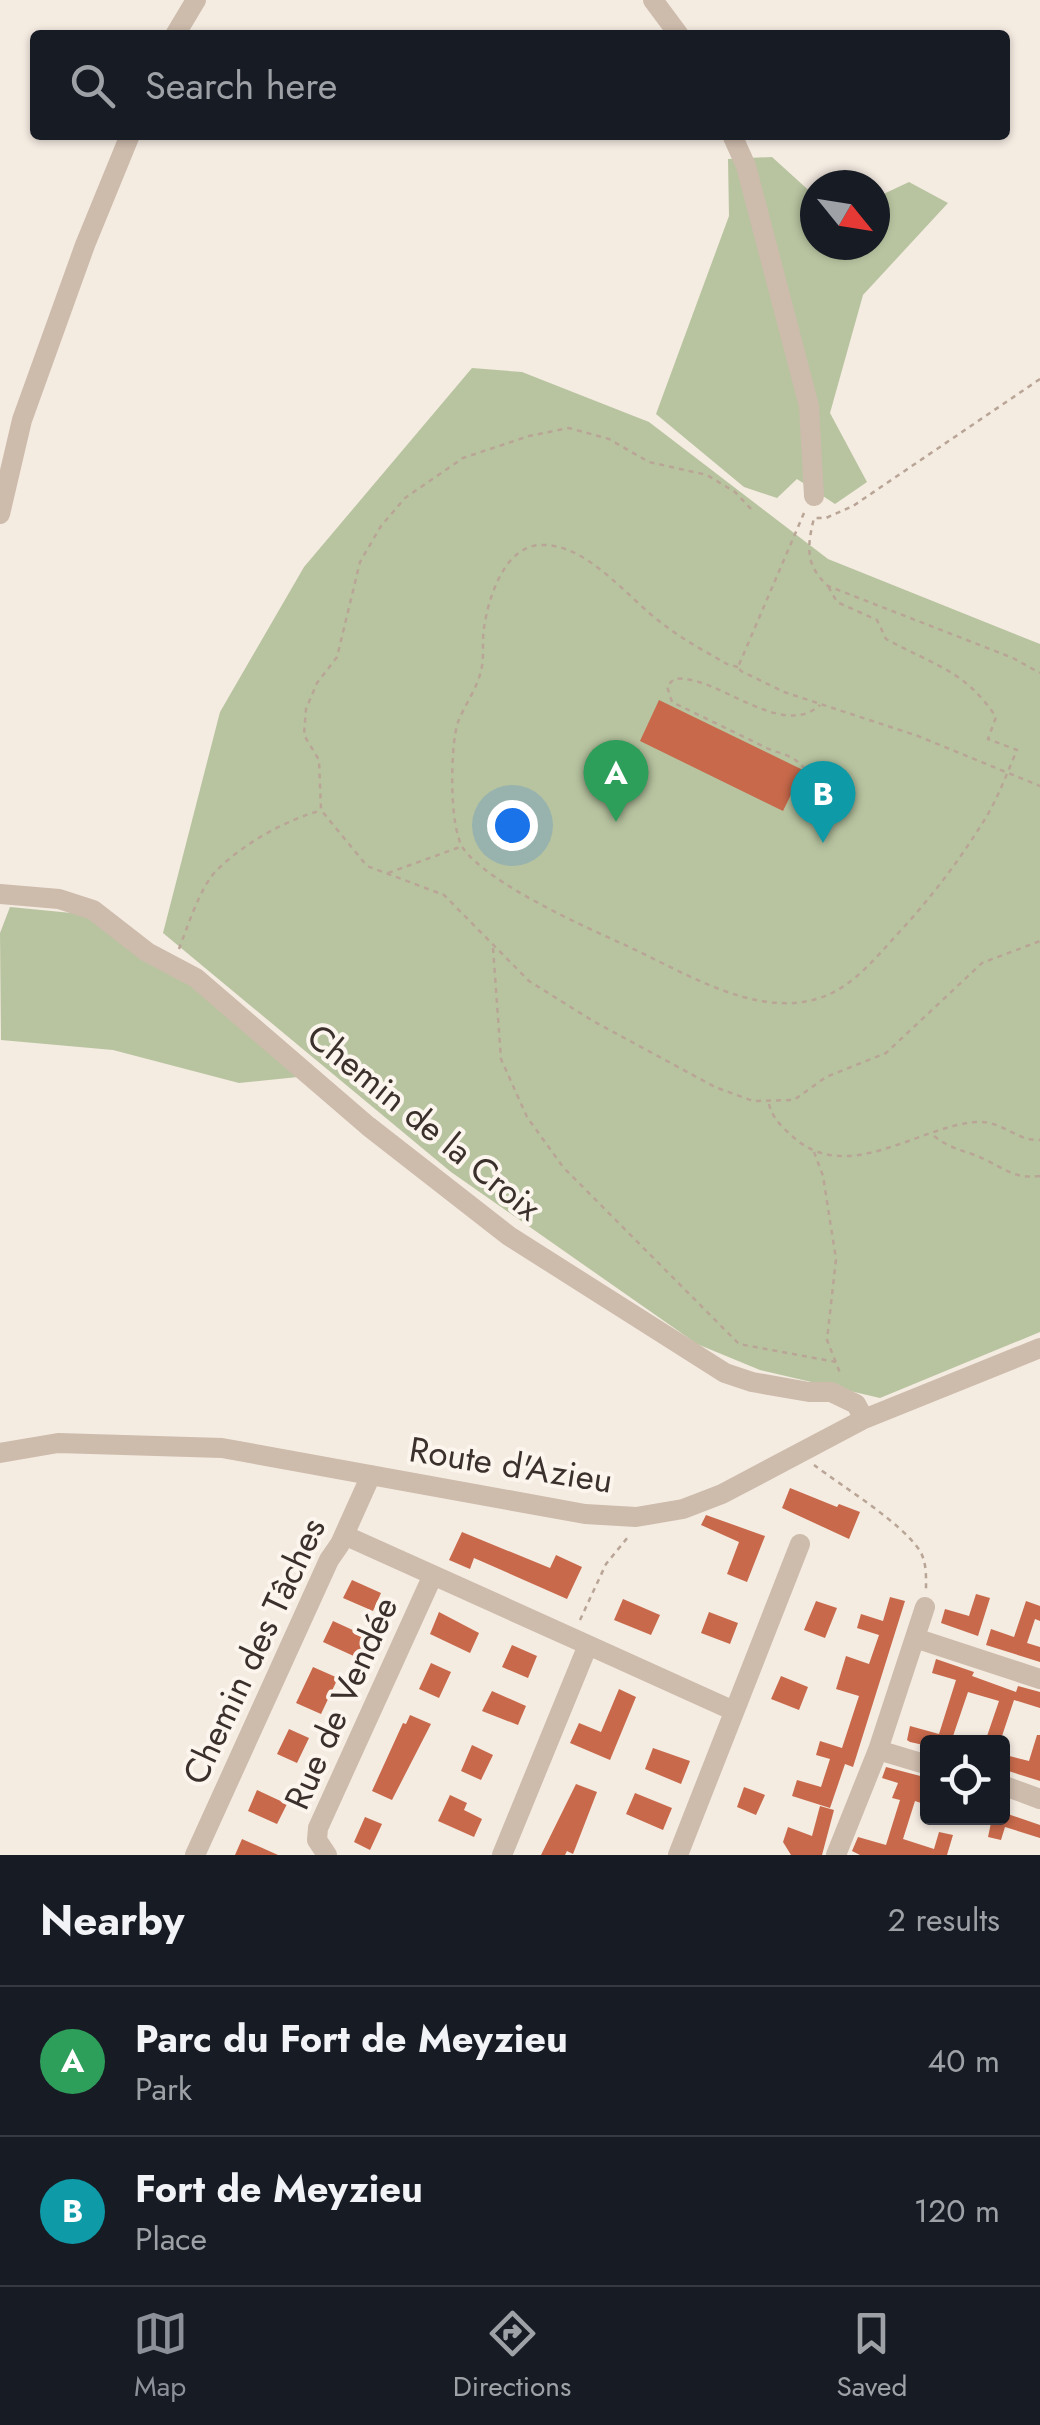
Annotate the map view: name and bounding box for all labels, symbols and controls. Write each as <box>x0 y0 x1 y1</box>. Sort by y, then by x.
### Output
search box <box>30 30 1010 140</box>
icon: search <box>65 58 120 113</box>
text: Search here <box>145 58 337 113</box>
north arrow <box>800 170 890 260</box>
pin: A <box>584 740 648 822</box>
pin: B <box>790 760 856 843</box>
your location <box>487 800 538 851</box>
street label: Chemin de la Croix <box>296 1012 552 1232</box>
street label: Route d'Azieu <box>406 1424 616 1506</box>
street label: Chemin des Tâches <box>170 1510 338 1792</box>
street label: Rue de Vendée <box>272 1589 410 1817</box>
map controls <box>920 1735 1010 1825</box>
button: locate <box>920 1735 1010 1825</box>
text: Nearby <box>40 1890 184 1951</box>
text: 2 results <box>888 1897 1000 1943</box>
text: Parc du Fort de Meyzieu <box>135 2011 568 2066</box>
text: A <box>61 2038 84 2084</box>
text: 40 m <box>928 2038 1000 2084</box>
text: Park <box>135 2066 192 2112</box>
text: Fort de Meyzieu <box>135 2161 423 2216</box>
text: B <box>62 2188 83 2234</box>
text: 120 m <box>914 2188 1000 2234</box>
text: Place <box>135 2216 207 2262</box>
tab: Map <box>133 2306 188 2407</box>
tab: Directions <box>453 2306 571 2407</box>
tab: Saved <box>836 2306 907 2407</box>

